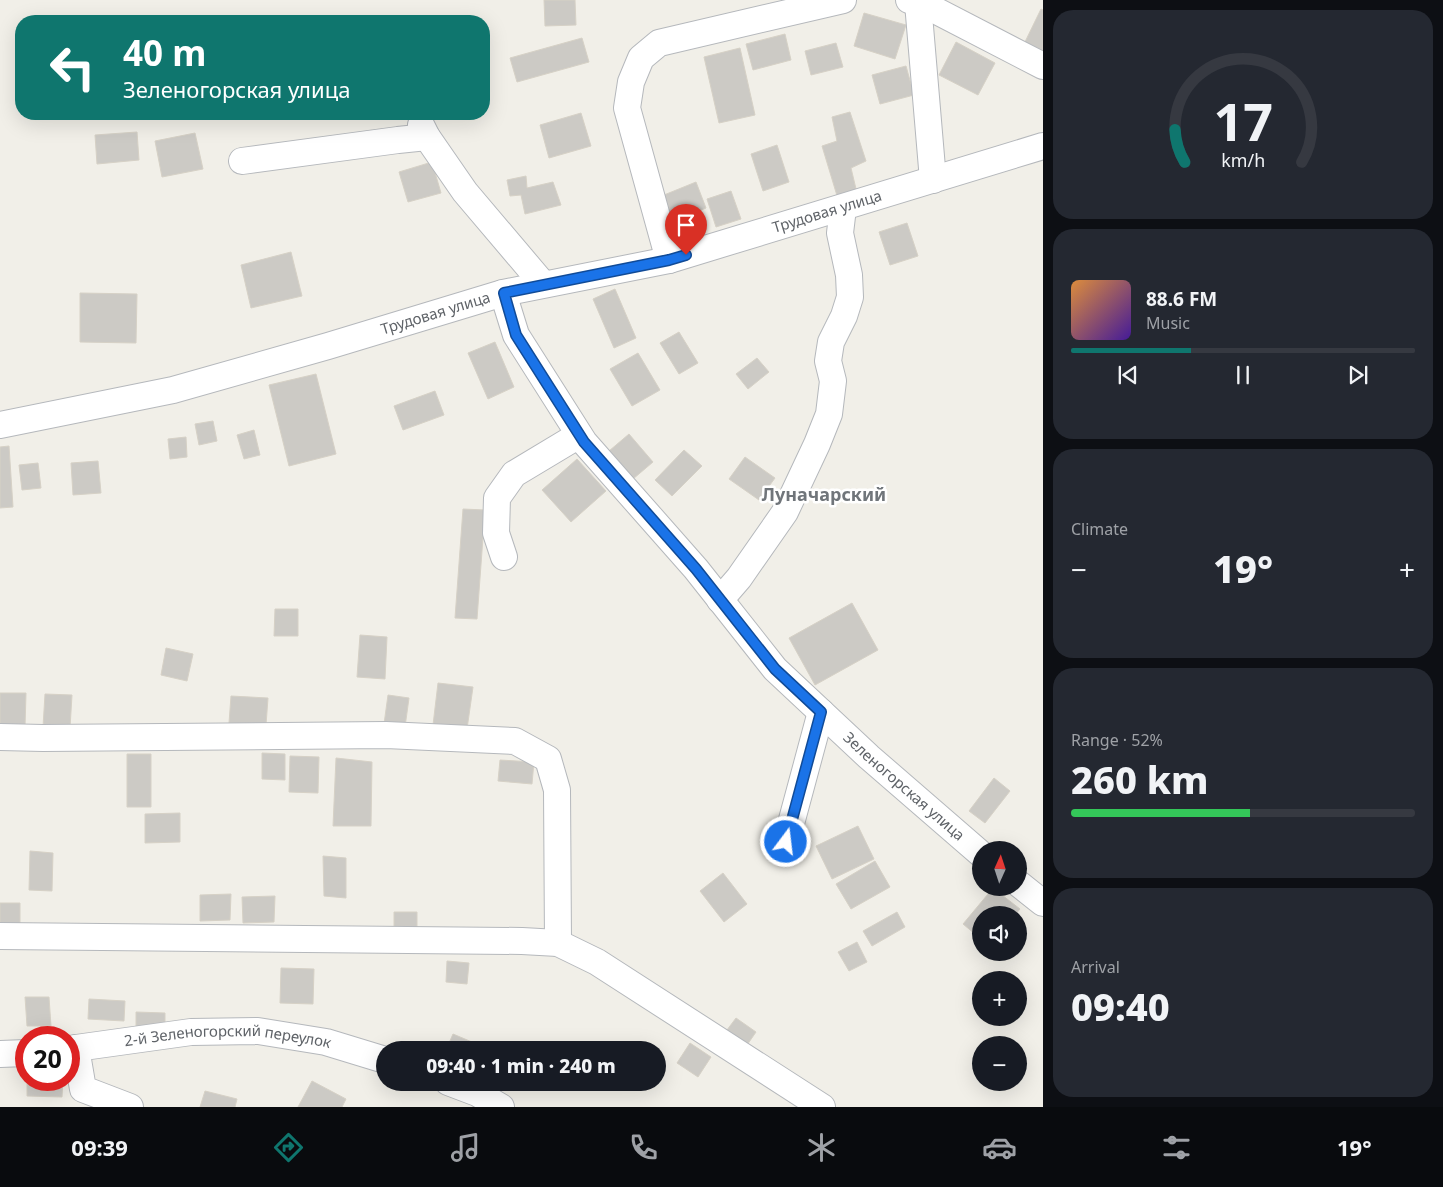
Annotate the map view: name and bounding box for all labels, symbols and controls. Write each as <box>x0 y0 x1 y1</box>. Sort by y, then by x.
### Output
text: 40 m <box>123 29 206 76</box>
icon: left <box>40 35 105 100</box>
text: Зеленогорская улица <box>123 74 350 104</box>
text: 17 <box>1213 85 1273 156</box>
text: km/h <box>1221 148 1265 172</box>
street label: Трудовая улица <box>770 185 884 237</box>
pin <box>665 204 707 255</box>
icon: arrive <box>672 211 700 239</box>
street label: Трудовая улица <box>378 286 492 338</box>
text: 88.6 FM <box>1146 286 1217 312</box>
text: Music <box>1146 312 1190 334</box>
icon: previous <box>1114 361 1142 389</box>
icon: pause <box>1229 361 1257 389</box>
icon: next <box>1344 361 1372 389</box>
district label: Луначарский <box>762 482 886 506</box>
text: Climate <box>1071 518 1128 540</box>
text: 19° <box>1213 542 1273 594</box>
text: − <box>1071 550 1087 588</box>
text: + <box>1399 550 1415 588</box>
street label: Зеленогорская улица <box>840 727 969 845</box>
text: Range · 52% <box>1071 729 1163 751</box>
text: 260 km <box>1071 753 1209 805</box>
position arrow <box>759 815 811 867</box>
north arrow <box>972 841 1028 896</box>
map controls <box>972 841 1027 1091</box>
button: sound <box>972 906 1027 961</box>
text: Arrival <box>1071 956 1120 978</box>
button: + <box>972 971 1027 1026</box>
text: 09:40 <box>1071 980 1170 1032</box>
street label: 2-й Зеленогорский переулок <box>123 1020 334 1052</box>
speed limit sign: 20 <box>15 1026 80 1091</box>
button: − <box>972 1036 1027 1091</box>
text: 09:40 · 1 min · 240 m <box>426 1053 616 1079</box>
icon: directions <box>271 1130 306 1165</box>
icon: music <box>448 1130 483 1165</box>
icon: phone <box>626 1130 661 1165</box>
icon: climate <box>804 1130 839 1165</box>
icon: car <box>982 1130 1017 1165</box>
icon: filters <box>1159 1130 1194 1165</box>
text: 09:39 <box>71 1132 128 1162</box>
text: 19° <box>1337 1132 1372 1162</box>

